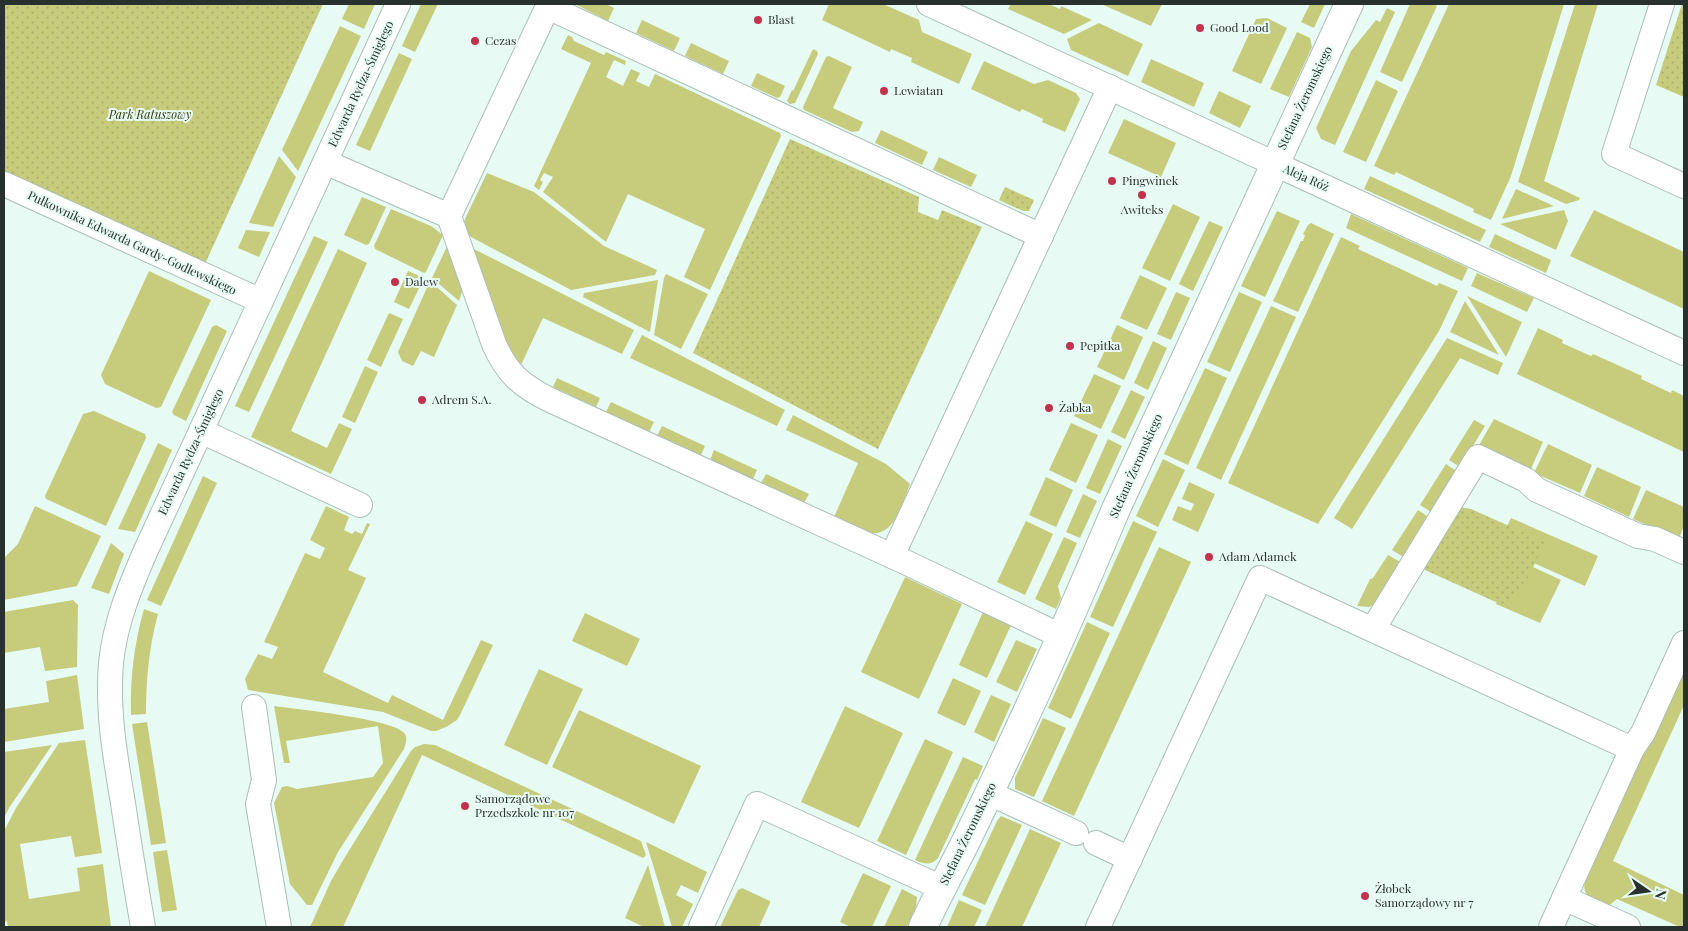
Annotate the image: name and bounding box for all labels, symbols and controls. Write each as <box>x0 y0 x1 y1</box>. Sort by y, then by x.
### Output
place label: Blast <box>768 11 795 27</box>
marker: Blast <box>752 14 764 26</box>
street label: Edwarda Rydza-Śmigłego <box>324 17 397 149</box>
place label: Good Lood <box>1210 19 1269 35</box>
marker: Good Lood <box>1194 22 1206 34</box>
place label: Cezas <box>485 32 516 48</box>
marker: Cezas <box>469 35 481 47</box>
street label: Stefana Żeromskiego <box>1273 43 1335 152</box>
place label: Lewiatan <box>894 82 943 98</box>
marker: Lewiatan <box>878 85 890 97</box>
park label: Park Ratuszowy <box>108 106 191 122</box>
street label: Aleja Róż <box>1280 159 1332 194</box>
place label: Pingwinek <box>1122 172 1179 188</box>
marker: Pingwinek <box>1106 175 1118 187</box>
street label: Pułkownika Edwarda Gardy-Godlewskiego <box>25 186 240 298</box>
marker: Awiteks <box>1136 189 1148 201</box>
place label: Awiteks <box>1120 201 1163 217</box>
place label: Dalew <box>405 273 439 289</box>
marker: Dalew <box>389 276 401 288</box>
place label: Pepitka <box>1080 337 1120 353</box>
marker: Pepitka <box>1064 340 1076 352</box>
street label: Edwarda Rydza-Śmigłego <box>154 385 227 517</box>
place label: Adrem S.A. <box>431 391 491 407</box>
marker: Adrem S.A. <box>416 394 428 406</box>
place label: Żabka <box>1059 399 1091 415</box>
marker: Żabka <box>1043 402 1055 414</box>
street label: Stefana Żeromskiego <box>1105 411 1165 520</box>
place label: Adam Adamek <box>1218 548 1297 564</box>
marker: Adam Adamek <box>1203 551 1215 563</box>
street label: Stefana Żeromskiego <box>935 779 999 888</box>
place label: Samorządowe Przedszkole nr 107 <box>475 790 574 820</box>
marker: Samorządowe Przedszkole nr 107 <box>459 800 471 812</box>
north arrow <box>1623 866 1673 916</box>
place label: Żłobek Samorządowy nr 7 <box>1375 880 1473 910</box>
text: N <box>1651 887 1672 901</box>
marker: Żłobek Samorządowy nr 7 <box>1359 890 1371 902</box>

